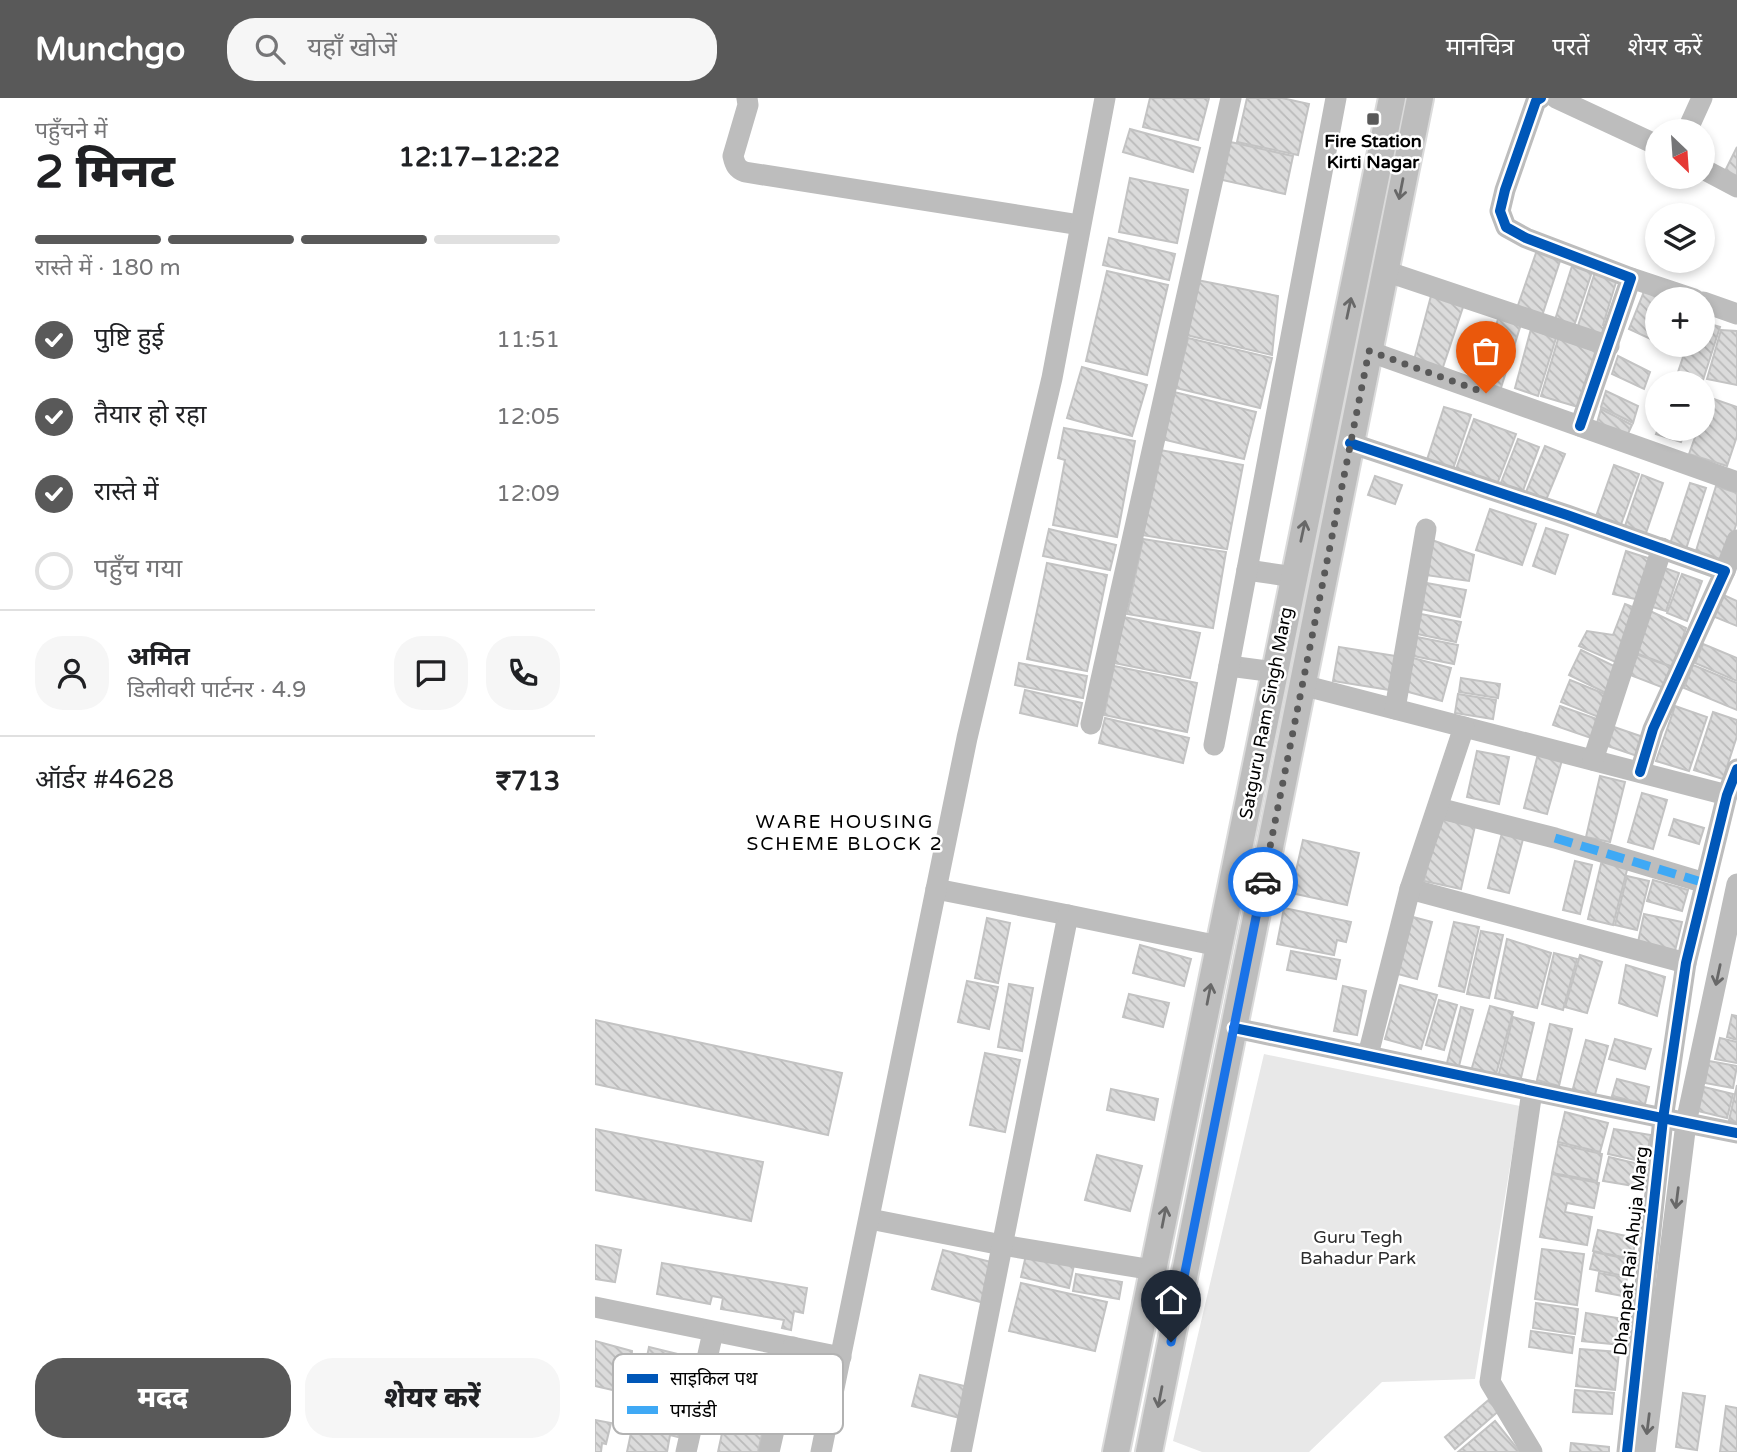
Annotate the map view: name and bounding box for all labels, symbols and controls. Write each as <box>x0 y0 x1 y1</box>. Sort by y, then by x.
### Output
search box <box>227 18 717 81</box>
text: Munchgo <box>35 30 185 69</box>
icon: search <box>251 30 289 68</box>
text: यहाँ खोजें <box>307 32 397 63</box>
text: मानचित्र <box>1446 33 1514 62</box>
text: परतें <box>1552 33 1589 62</box>
text: शेयर करें <box>1627 33 1702 62</box>
marker: Fire Station Kirti Nagar <box>1365 111 1381 127</box>
text: पहुँचने में <box>35 117 107 145</box>
north arrow <box>1645 119 1715 189</box>
map controls <box>1645 119 1715 441</box>
place label: Fire Station Kirti Nagar <box>1324 130 1422 173</box>
text: 12:17–12:22 <box>399 142 560 173</box>
text: 2 मिनट <box>35 145 175 200</box>
one-way arrow <box>1394 177 1408 200</box>
button: layers <box>1645 203 1715 273</box>
text: रास्ते में · 180 m <box>35 254 181 282</box>
button: + <box>1645 287 1715 357</box>
one-way arrow <box>1342 297 1356 320</box>
icon: check <box>35 321 73 359</box>
pin <box>1456 321 1516 393</box>
text: पुष्टि हुई <box>94 322 164 353</box>
text: 11:51 <box>496 326 560 354</box>
icon: bag <box>1467 332 1505 370</box>
button: − <box>1645 371 1715 441</box>
icon: check <box>35 398 73 436</box>
text: तैयार हो रहा <box>94 399 207 430</box>
text: 12:05 <box>496 403 560 431</box>
icon: check <box>35 475 73 513</box>
text: रास्ते में <box>94 476 159 507</box>
text: 12:09 <box>496 480 560 508</box>
one-way arrow <box>1297 520 1311 543</box>
text: पहुँच गया <box>94 553 182 584</box>
street label: Satguru Ram Singh Marg <box>1235 605 1297 821</box>
button: person <box>35 636 109 710</box>
button: chat <box>394 636 468 710</box>
button: phone <box>486 636 560 710</box>
text: अमित <box>127 641 190 672</box>
text: डिलीवरी पार्टनर · 4.9 <box>127 676 307 704</box>
text: ऑर्डर #4628 <box>35 764 174 795</box>
text: ₹713 <box>496 766 560 797</box>
district label: WARE HOUSING SCHEME BLOCK 2 <box>746 811 944 855</box>
courier <box>1228 847 1298 917</box>
icon: car <box>1244 863 1282 901</box>
one-way arrow <box>1710 963 1724 986</box>
one-way arrow <box>1203 983 1217 1006</box>
street label: Dhanpat Rai Ahuja Marg <box>1609 1145 1653 1357</box>
one-way arrow <box>1670 1187 1683 1209</box>
one-way arrow <box>1158 1206 1172 1229</box>
park label: Guru Tegh Bahadur Park <box>1300 1226 1416 1269</box>
pin <box>1141 1270 1201 1342</box>
icon: home <box>1152 1281 1190 1319</box>
legend <box>613 1354 843 1434</box>
button: मदद <box>35 1358 291 1438</box>
button: शेयर करें <box>305 1358 560 1438</box>
text: साइकिल पथ <box>670 1368 758 1390</box>
one-way arrow <box>1153 1385 1167 1408</box>
text: पगडंडी <box>670 1400 718 1422</box>
one-way arrow <box>1641 1412 1654 1435</box>

